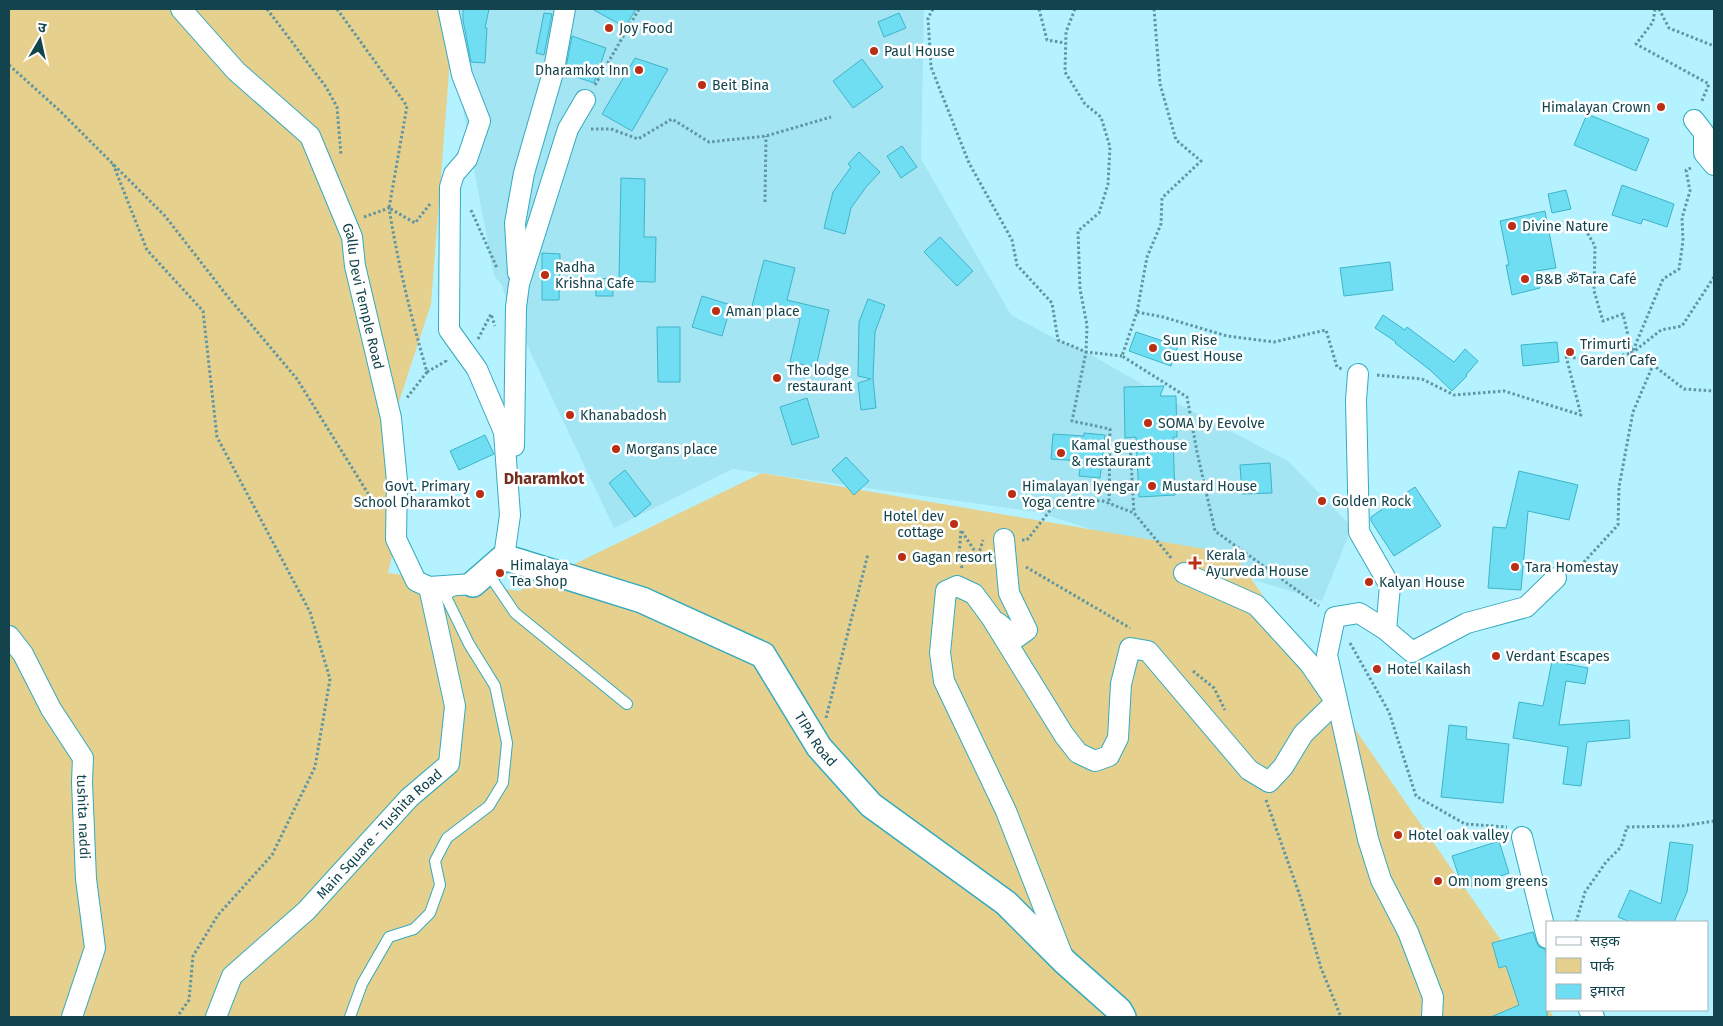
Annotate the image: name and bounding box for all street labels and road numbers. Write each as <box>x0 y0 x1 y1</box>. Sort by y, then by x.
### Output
street label: Gallu Devi Temple Road <box>339 220 388 371</box>
street label: TIPA Road <box>791 709 841 770</box>
street label: Main Square - Tushita Road <box>313 765 445 902</box>
street label: tushita naddi <box>73 774 94 860</box>

